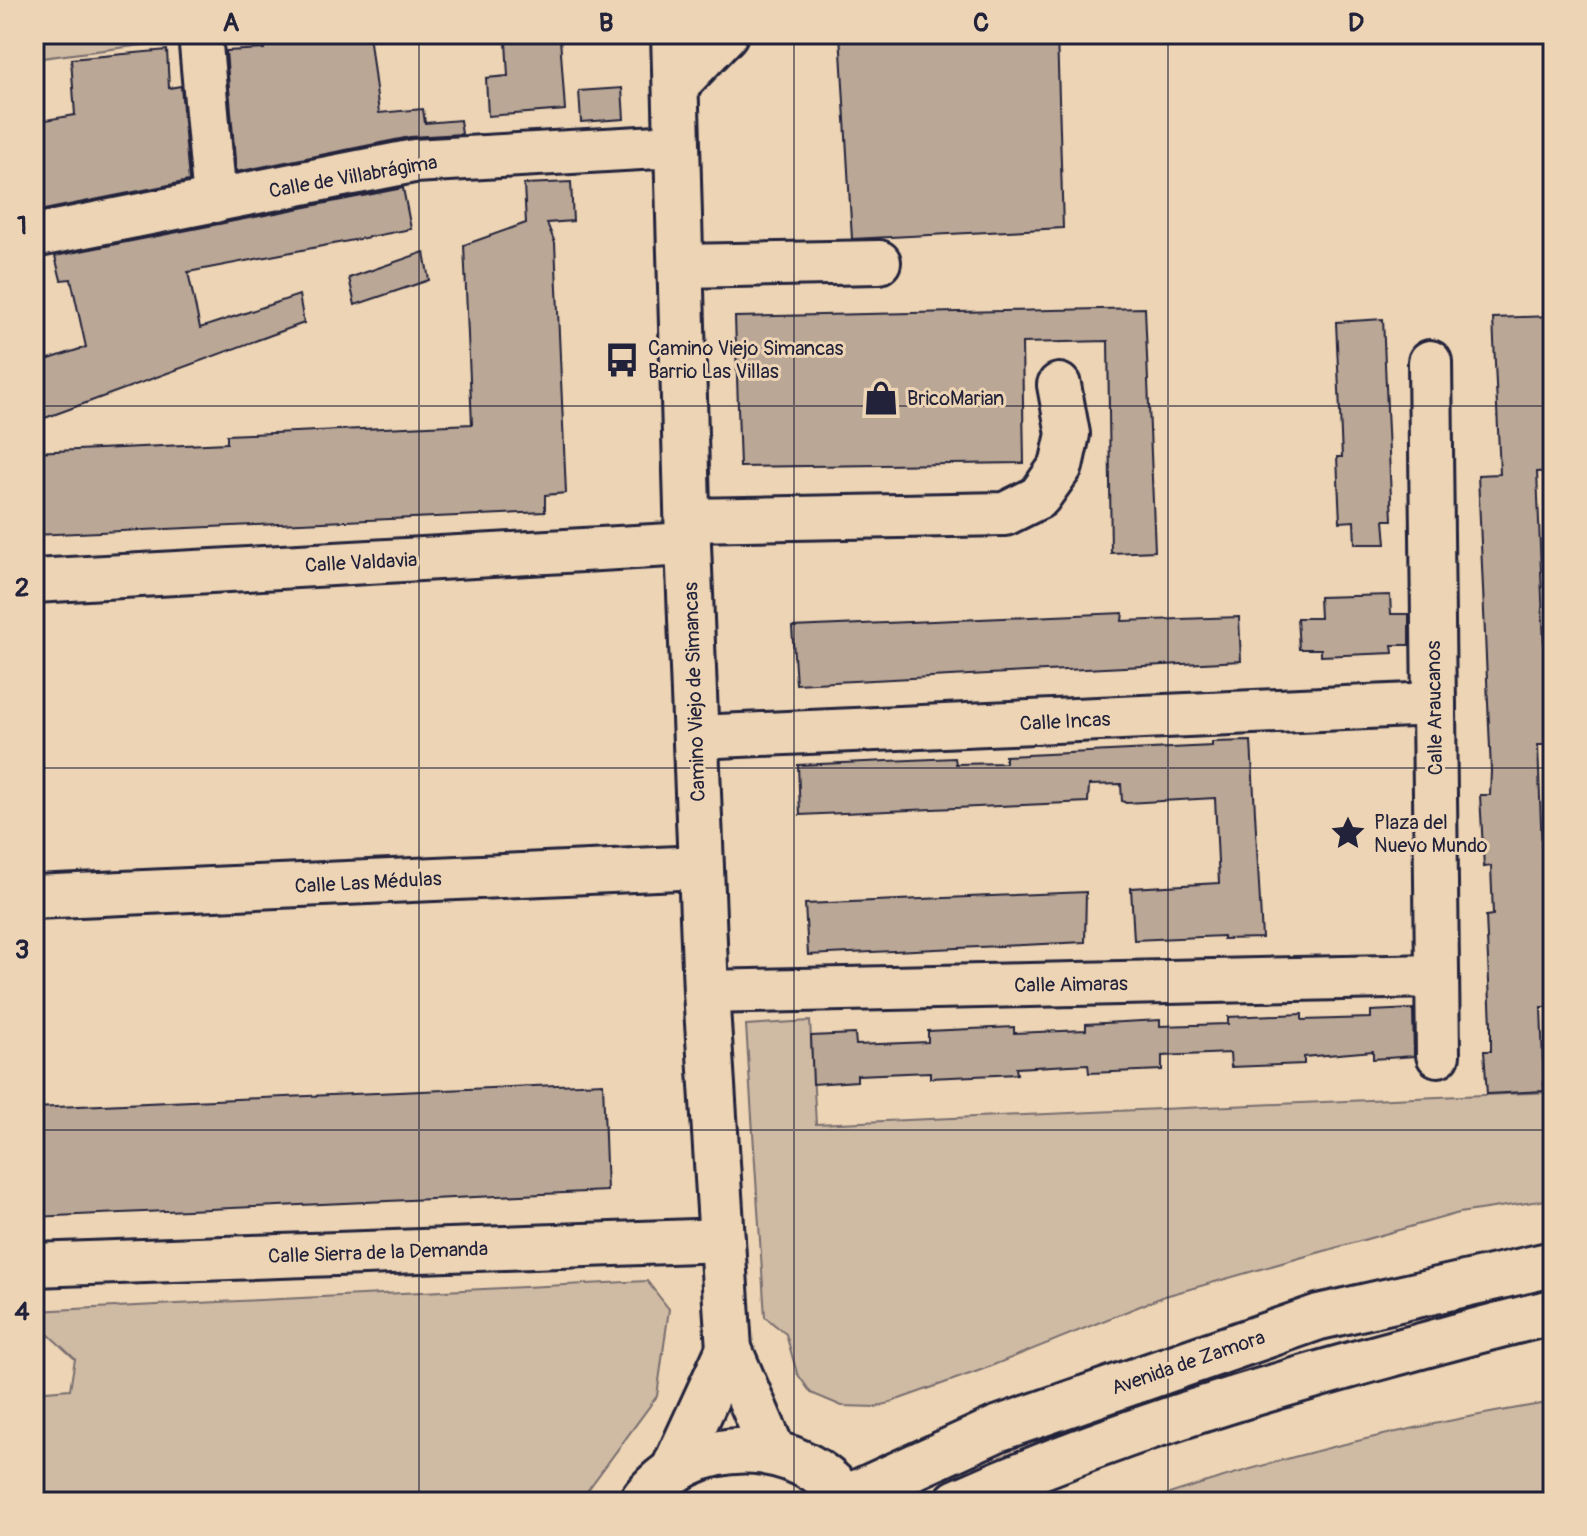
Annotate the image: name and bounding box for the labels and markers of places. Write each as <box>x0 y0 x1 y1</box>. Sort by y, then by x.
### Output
place label: Camino Viejo Simancas Barrio Las Villas <box>648 336 844 384</box>
bus stop icon: Camino Viejo Simancas Barrio Las Villas <box>603 341 641 379</box>
shop icon: BricoMarian <box>862 379 900 417</box>
place label: BricoMarian <box>907 386 1004 411</box>
place label: Plaza del Nuevo Mundo <box>1374 810 1488 858</box>
place icon: Plaza del Nuevo Mundo <box>1329 814 1367 852</box>

